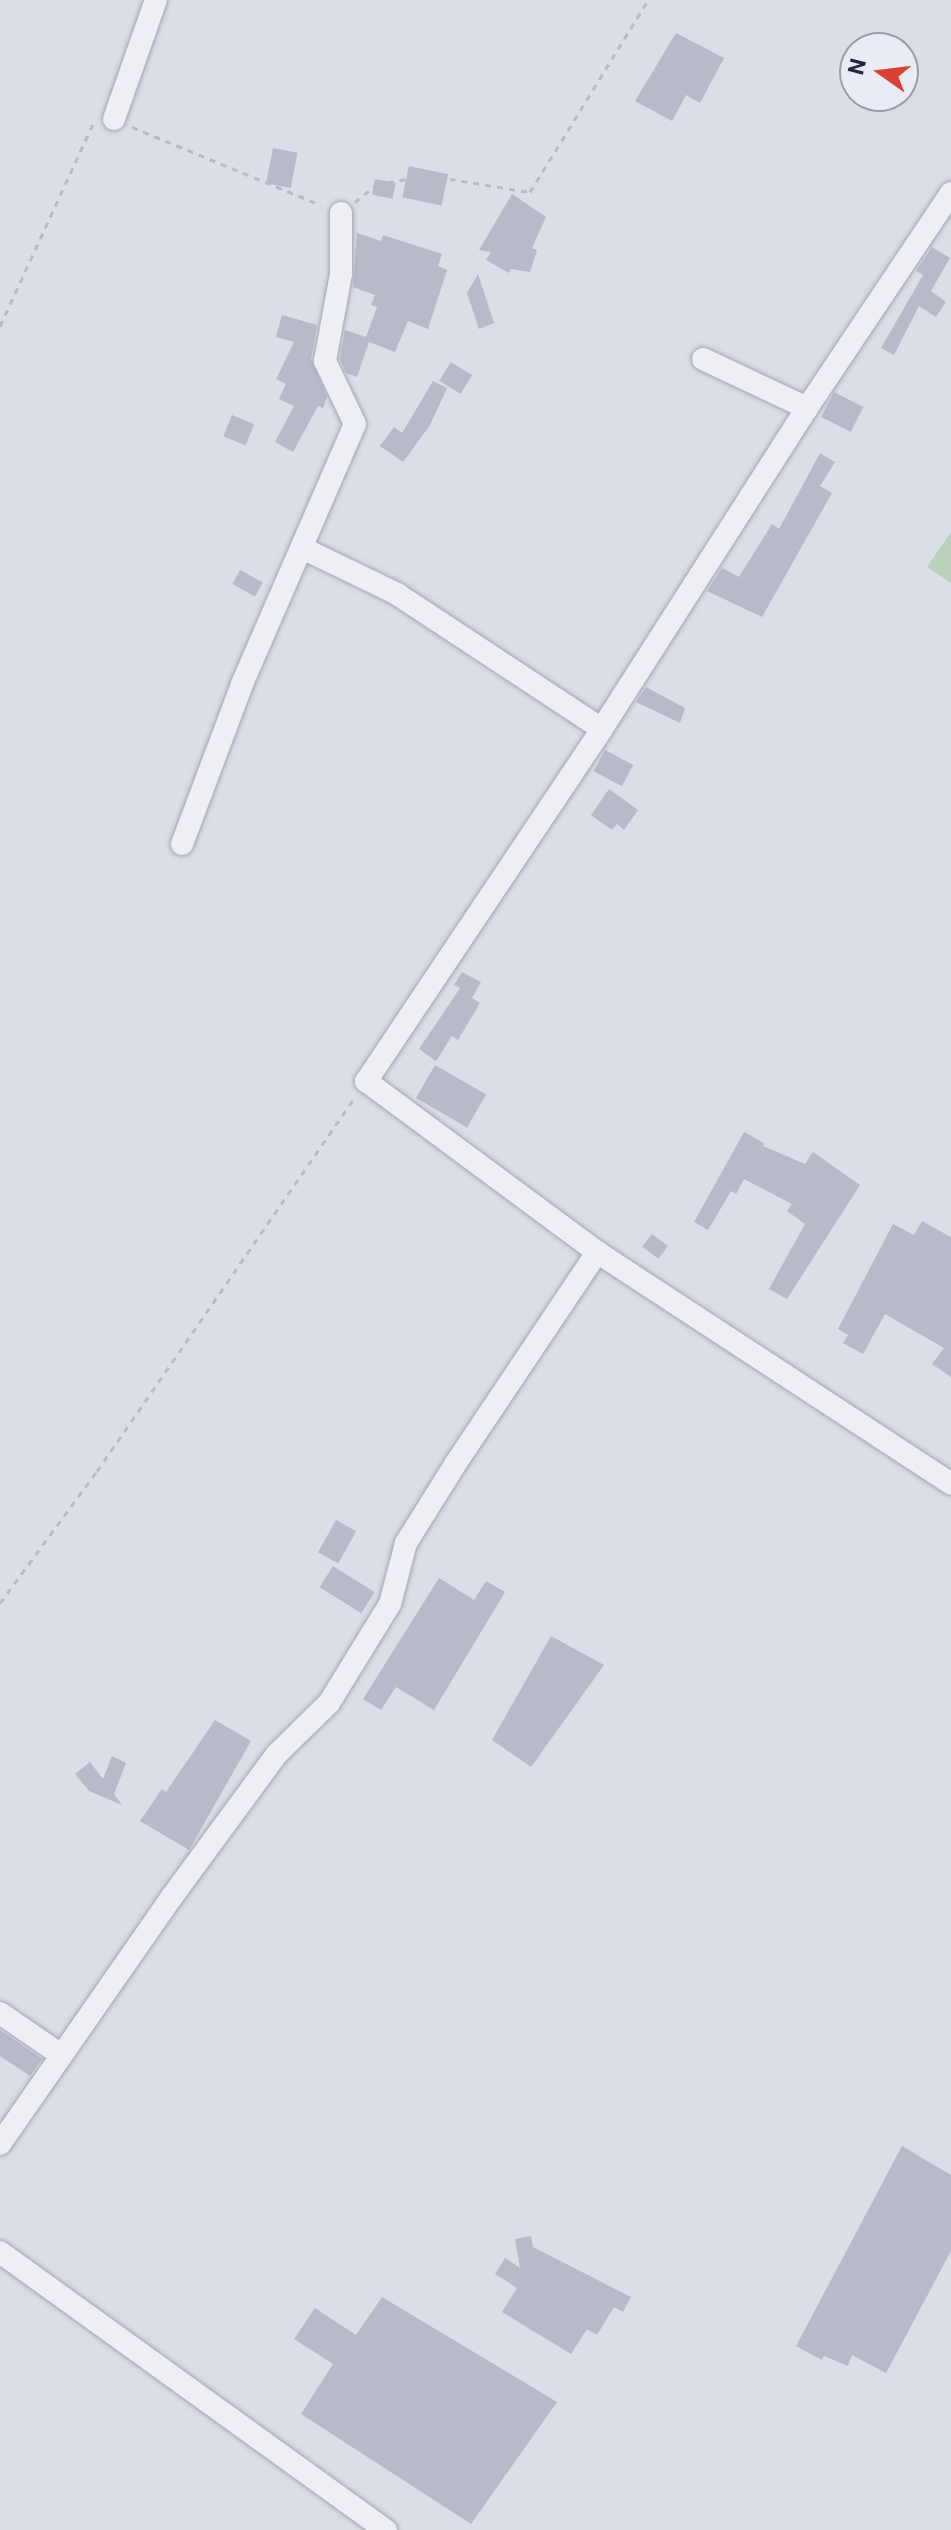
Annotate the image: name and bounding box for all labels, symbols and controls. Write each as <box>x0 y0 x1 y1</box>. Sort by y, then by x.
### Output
north arrow <box>839 32 919 112</box>
text: N <box>843 56 871 77</box>

